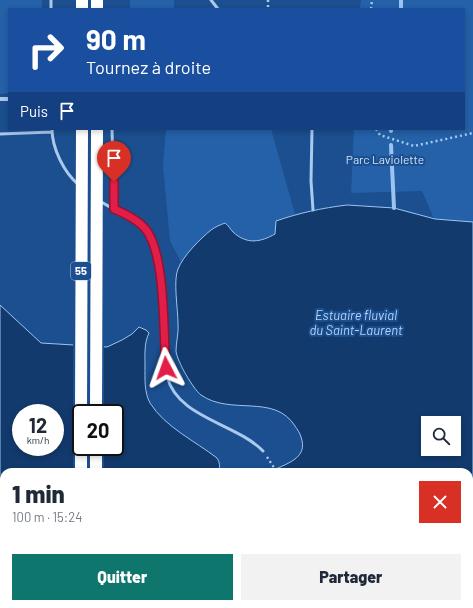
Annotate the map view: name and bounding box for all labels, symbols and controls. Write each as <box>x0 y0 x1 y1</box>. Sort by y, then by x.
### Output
text: 90 m <box>86 22 146 56</box>
icon: right <box>20 24 72 76</box>
text: Tournez à droite <box>86 56 211 78</box>
icon: arrive <box>56 100 78 122</box>
text: Puis <box>20 102 48 120</box>
pin <box>97 141 131 182</box>
icon: arrive <box>103 147 125 169</box>
park label: Parc Laviolette <box>346 152 424 166</box>
road number: 55 <box>71 262 91 280</box>
water label: Estuaire fluvial du Saint-Laurent <box>309 307 403 338</box>
position arrow <box>145 347 187 389</box>
speed limit sign: 20 <box>72 404 124 456</box>
text: 12 <box>29 413 47 437</box>
map controls <box>421 416 461 456</box>
button: search <box>421 416 461 456</box>
text: km/h <box>27 434 49 446</box>
text: 1 min <box>12 479 65 508</box>
button: close <box>419 481 461 523</box>
text: 100 m · 15:24 <box>12 509 82 525</box>
button: Quitter <box>12 554 233 600</box>
button: Partager <box>241 554 461 600</box>

